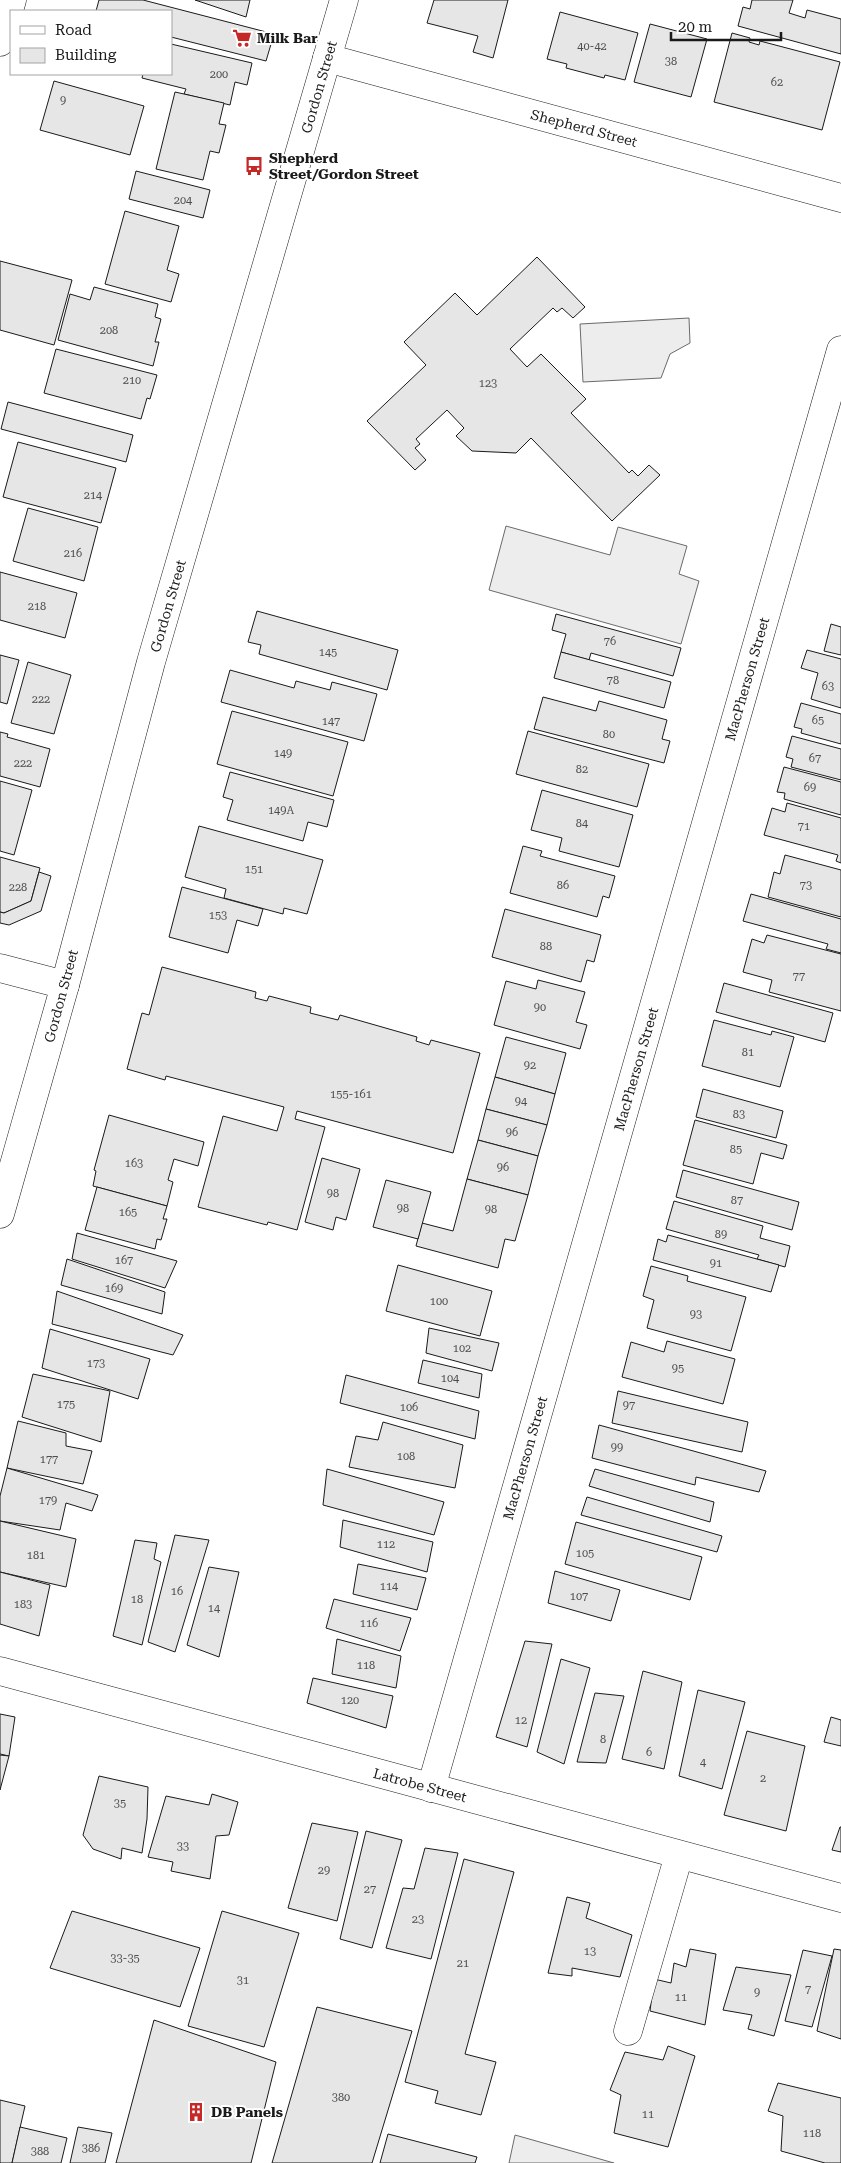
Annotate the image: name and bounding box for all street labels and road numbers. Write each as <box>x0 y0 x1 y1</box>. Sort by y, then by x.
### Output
street label: Gordon Street <box>298 39 340 135</box>
street label: Shepherd Street <box>529 106 639 150</box>
street label: Gordon Street <box>147 558 189 654</box>
street label: MacPherson Street <box>722 615 772 743</box>
street label: Gordon Street <box>41 948 81 1044</box>
street label: MacPherson Street <box>611 1005 661 1133</box>
street label: MacPherson Street <box>500 1394 550 1522</box>
street label: Latrobe Street <box>372 1765 468 1805</box>

